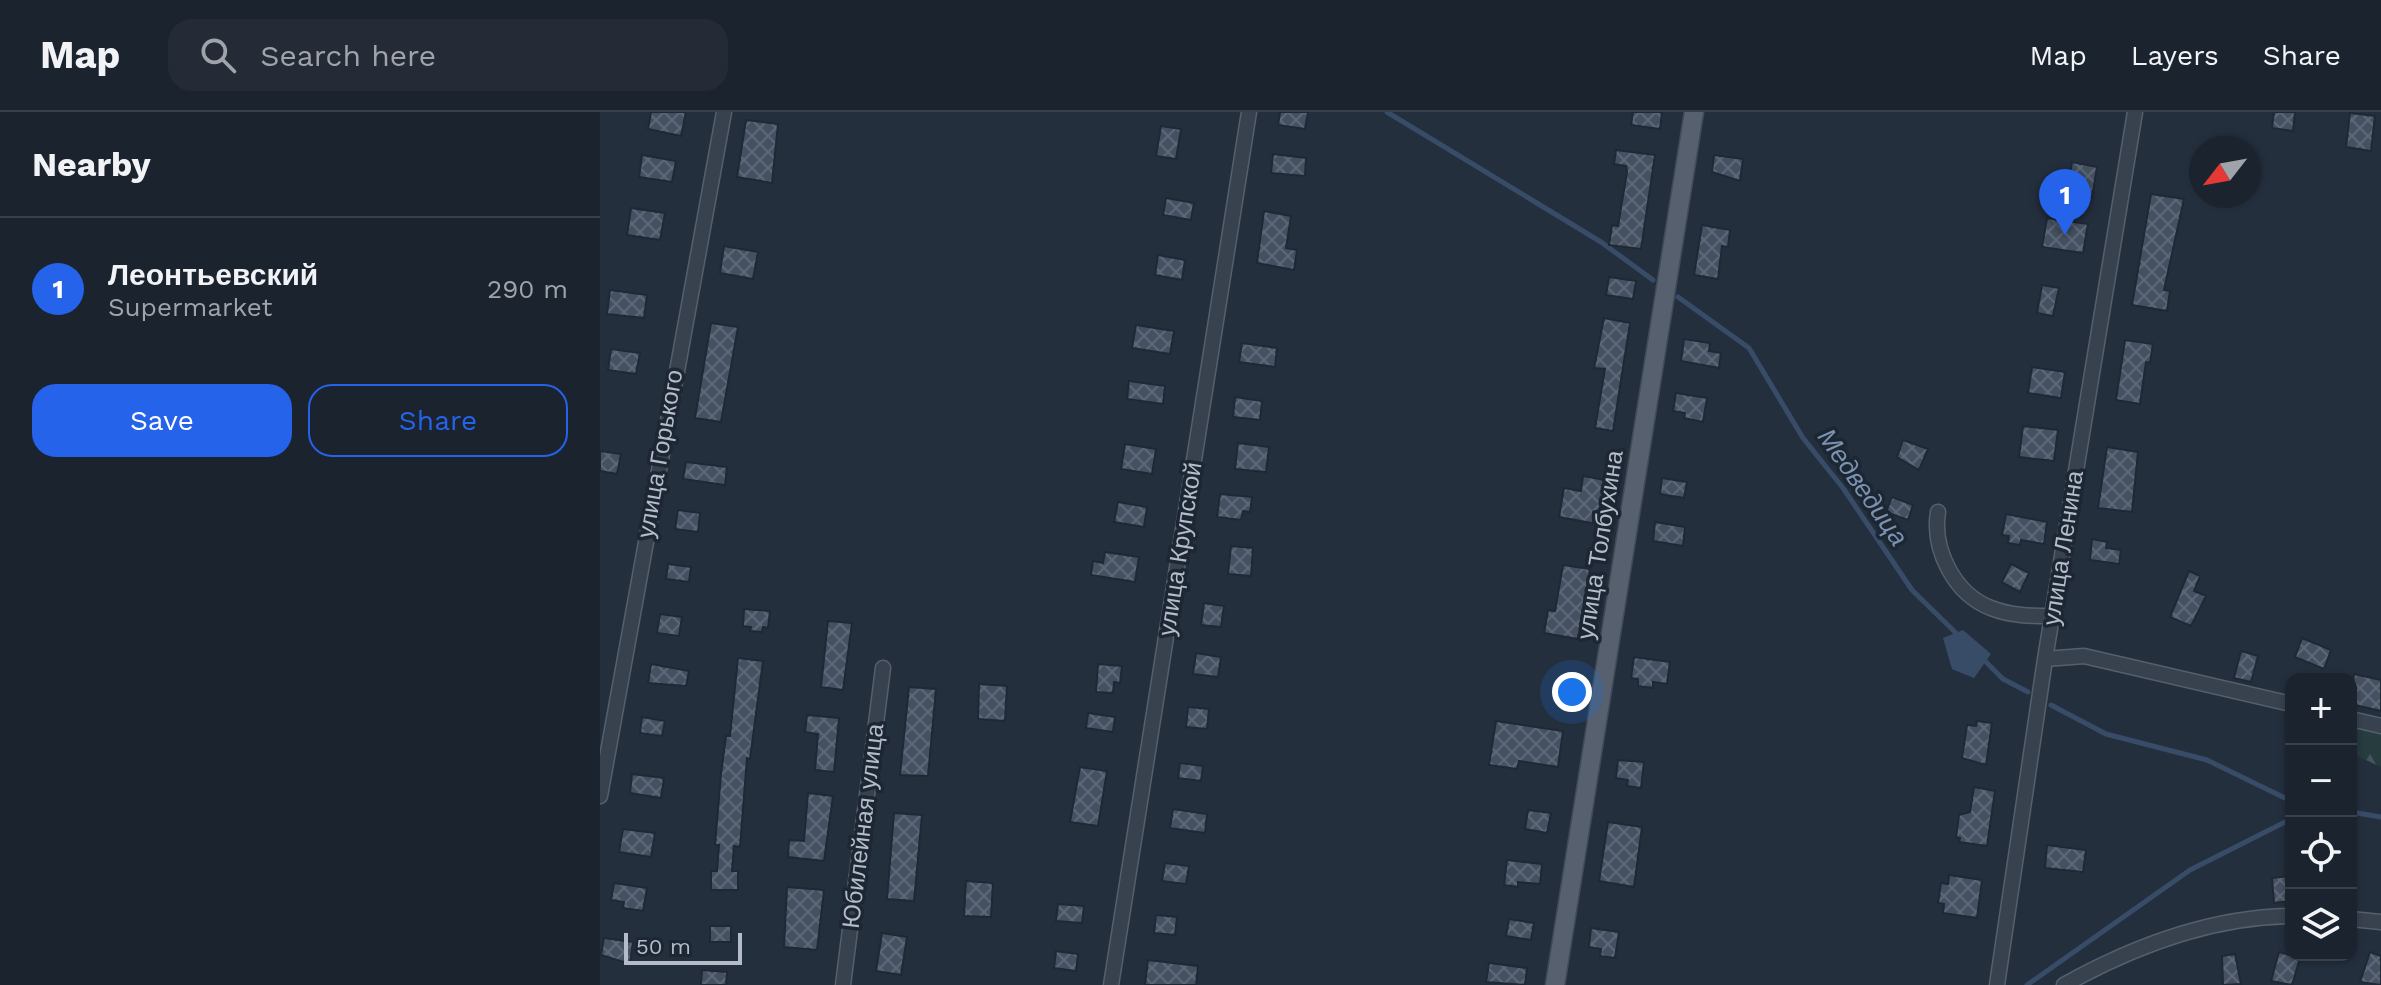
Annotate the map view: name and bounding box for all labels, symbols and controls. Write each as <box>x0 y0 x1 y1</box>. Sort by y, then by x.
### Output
search box <box>168 19 728 91</box>
text: Map <box>40 33 120 77</box>
icon: search <box>196 33 240 77</box>
text: Search here <box>260 38 436 73</box>
text: Map <box>2030 39 2087 72</box>
text: Layers <box>2131 39 2219 72</box>
text: Share <box>2263 39 2341 72</box>
north arrow <box>2189 136 2261 208</box>
text: Nearby <box>32 144 151 184</box>
pin: 1 <box>2039 169 2091 235</box>
text: Леонтьевский <box>108 257 318 292</box>
text: 1 <box>52 274 64 304</box>
text: 290 m <box>487 274 568 304</box>
text: Supermarket <box>108 292 272 322</box>
street label: улица Горького <box>631 368 689 540</box>
button: Save <box>32 384 292 457</box>
button: Share <box>308 384 568 457</box>
water label: Медведица <box>1812 423 1914 551</box>
street label: улица Толбухина <box>1571 448 1629 642</box>
street label: улица Крупской <box>1152 460 1208 638</box>
street label: улица Ленина <box>2037 468 2089 627</box>
your location <box>1552 672 1592 712</box>
map controls <box>2285 673 2357 961</box>
button: + <box>2285 673 2357 745</box>
street label: Юбилейная улица <box>837 721 890 930</box>
button: − <box>2285 745 2357 817</box>
button: locate <box>2285 817 2357 889</box>
button: layers <box>2285 889 2357 961</box>
scale bar <box>624 929 742 965</box>
text: 50 m <box>636 934 691 959</box>

